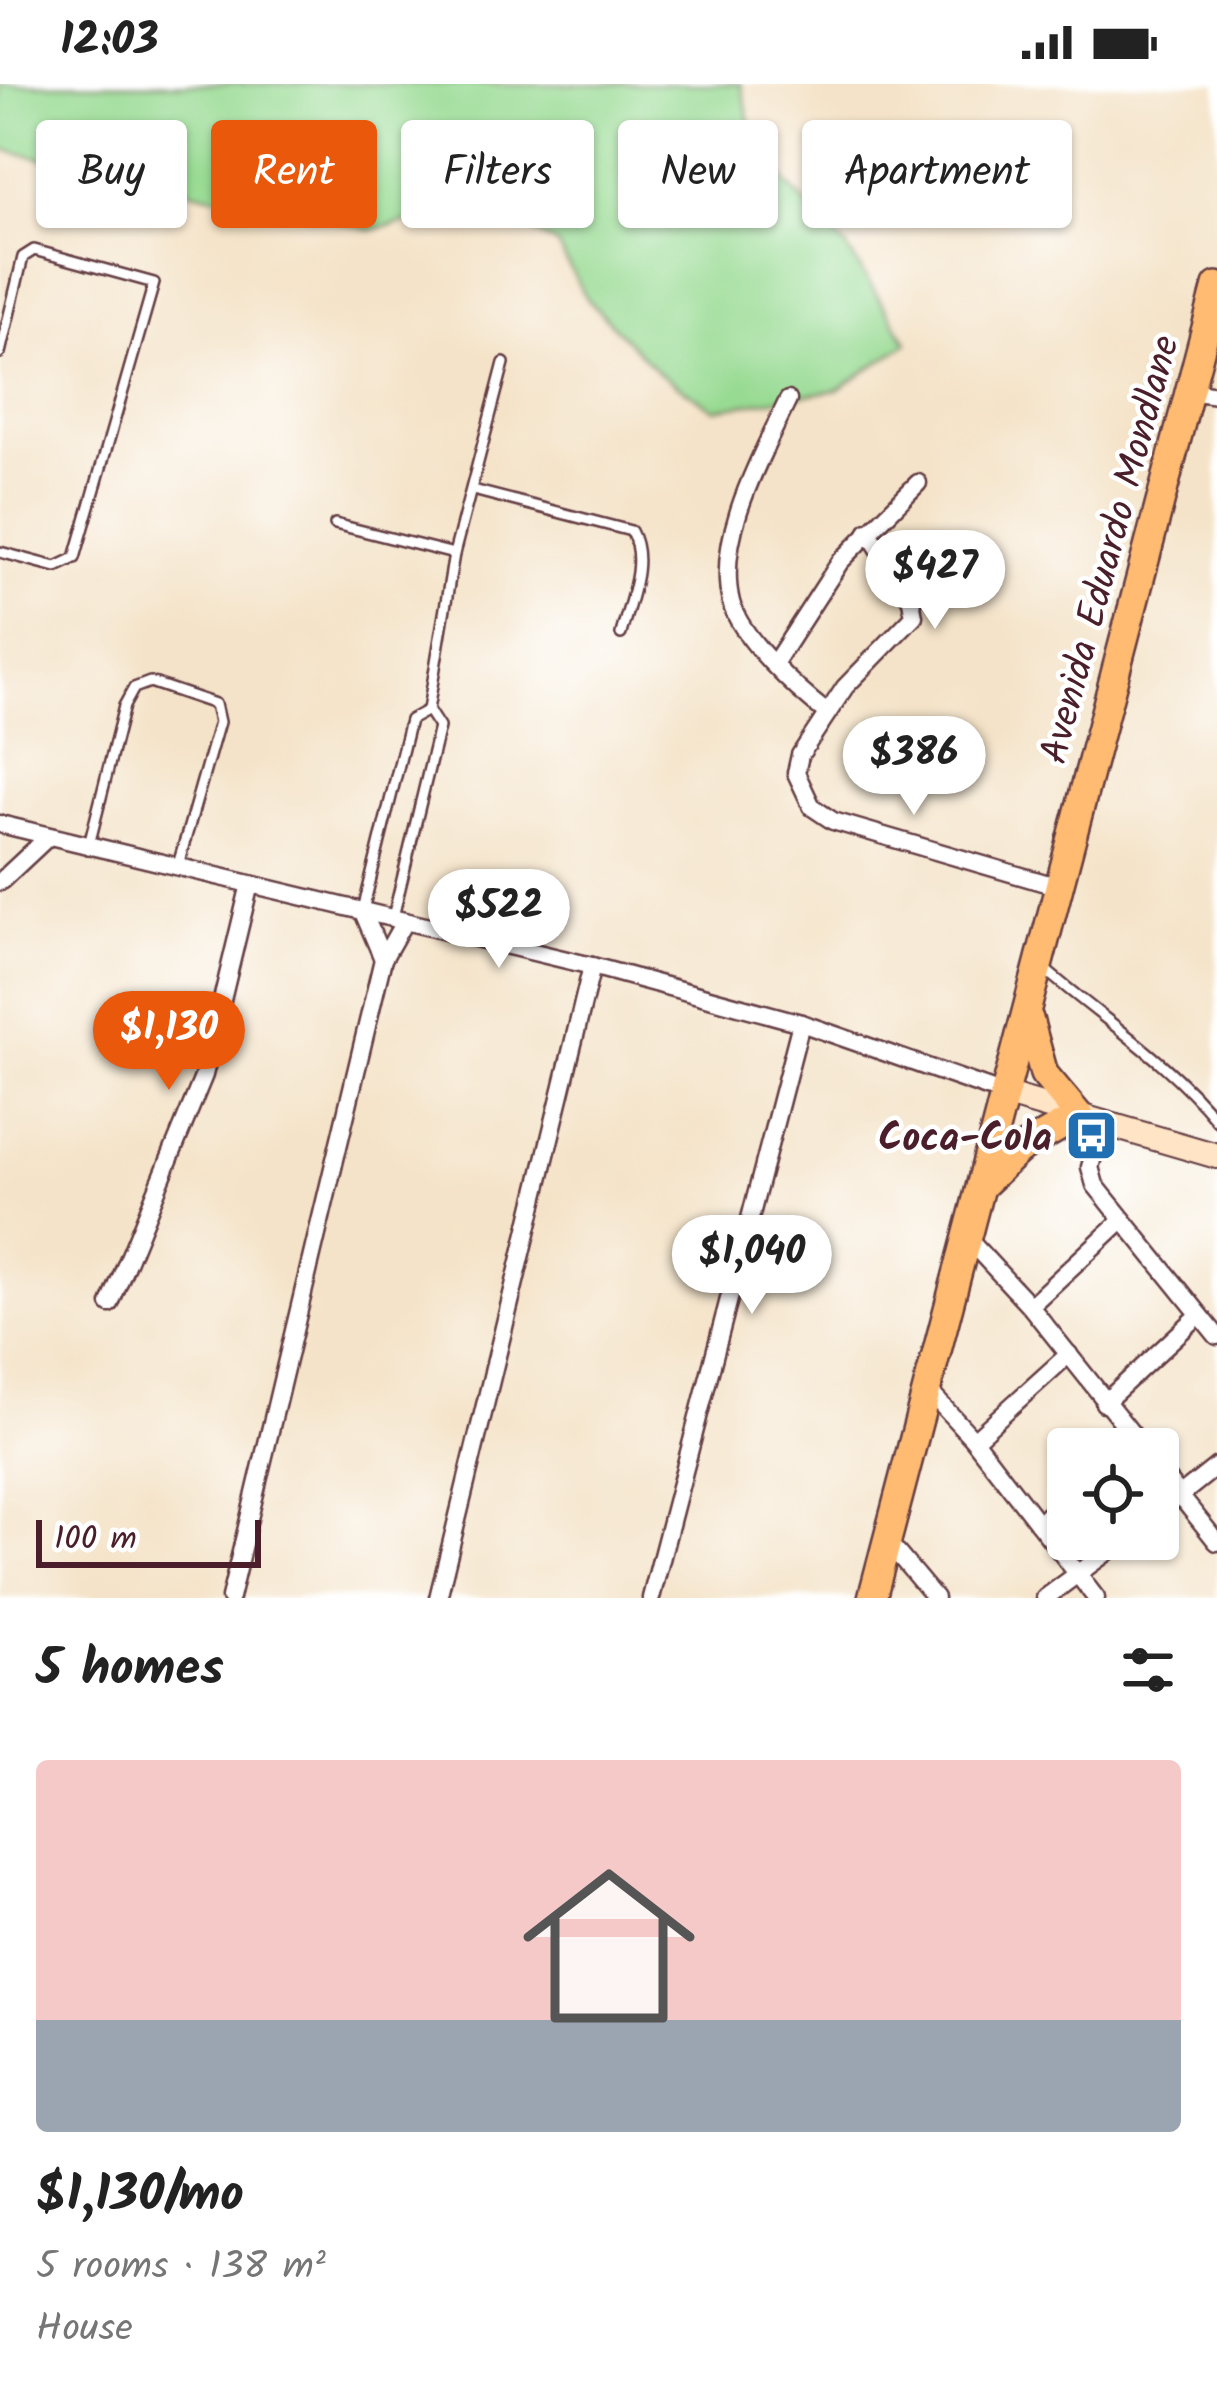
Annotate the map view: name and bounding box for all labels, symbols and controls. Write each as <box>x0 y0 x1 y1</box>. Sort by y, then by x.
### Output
text: 12:03 <box>60 6 159 78</box>
chip: Buy <box>36 120 187 228</box>
chip: Rent <box>211 120 377 228</box>
chip: Filters <box>401 120 594 228</box>
chip: New <box>618 120 778 228</box>
chip: Apartment <box>802 120 1072 228</box>
street label: Avenida Eduardo Mondlane <box>1025 329 1199 771</box>
pin: $427 <box>864 530 1006 632</box>
text: $427 <box>892 538 978 600</box>
pin: $386 <box>843 716 985 818</box>
text: $386 <box>870 724 958 786</box>
pin: $522 <box>428 869 570 971</box>
text: $522 <box>455 877 543 939</box>
pin: $1,130 <box>71 991 267 1093</box>
text: $1,130 <box>120 999 218 1061</box>
bus stop icon: Coca-Cola <box>1063 1108 1119 1164</box>
place label: Coca-Cola <box>878 1109 1052 1171</box>
pin: $1,040 <box>654 1215 850 1317</box>
text: $1,040 <box>699 1223 805 1285</box>
map controls <box>1047 1428 1179 1560</box>
button: locate <box>1047 1428 1179 1560</box>
scale bar <box>36 1514 261 1567</box>
text: 100 m <box>54 1514 137 1567</box>
text: 5 homes <box>36 1630 224 1711</box>
icon: filters <box>1115 1637 1181 1703</box>
icon: home <box>501 1838 717 2054</box>
text: $1,130/mo <box>36 2156 244 2237</box>
text: 5 rooms · 138 m² <box>36 2237 326 2299</box>
text: House <box>36 2299 133 2361</box>

